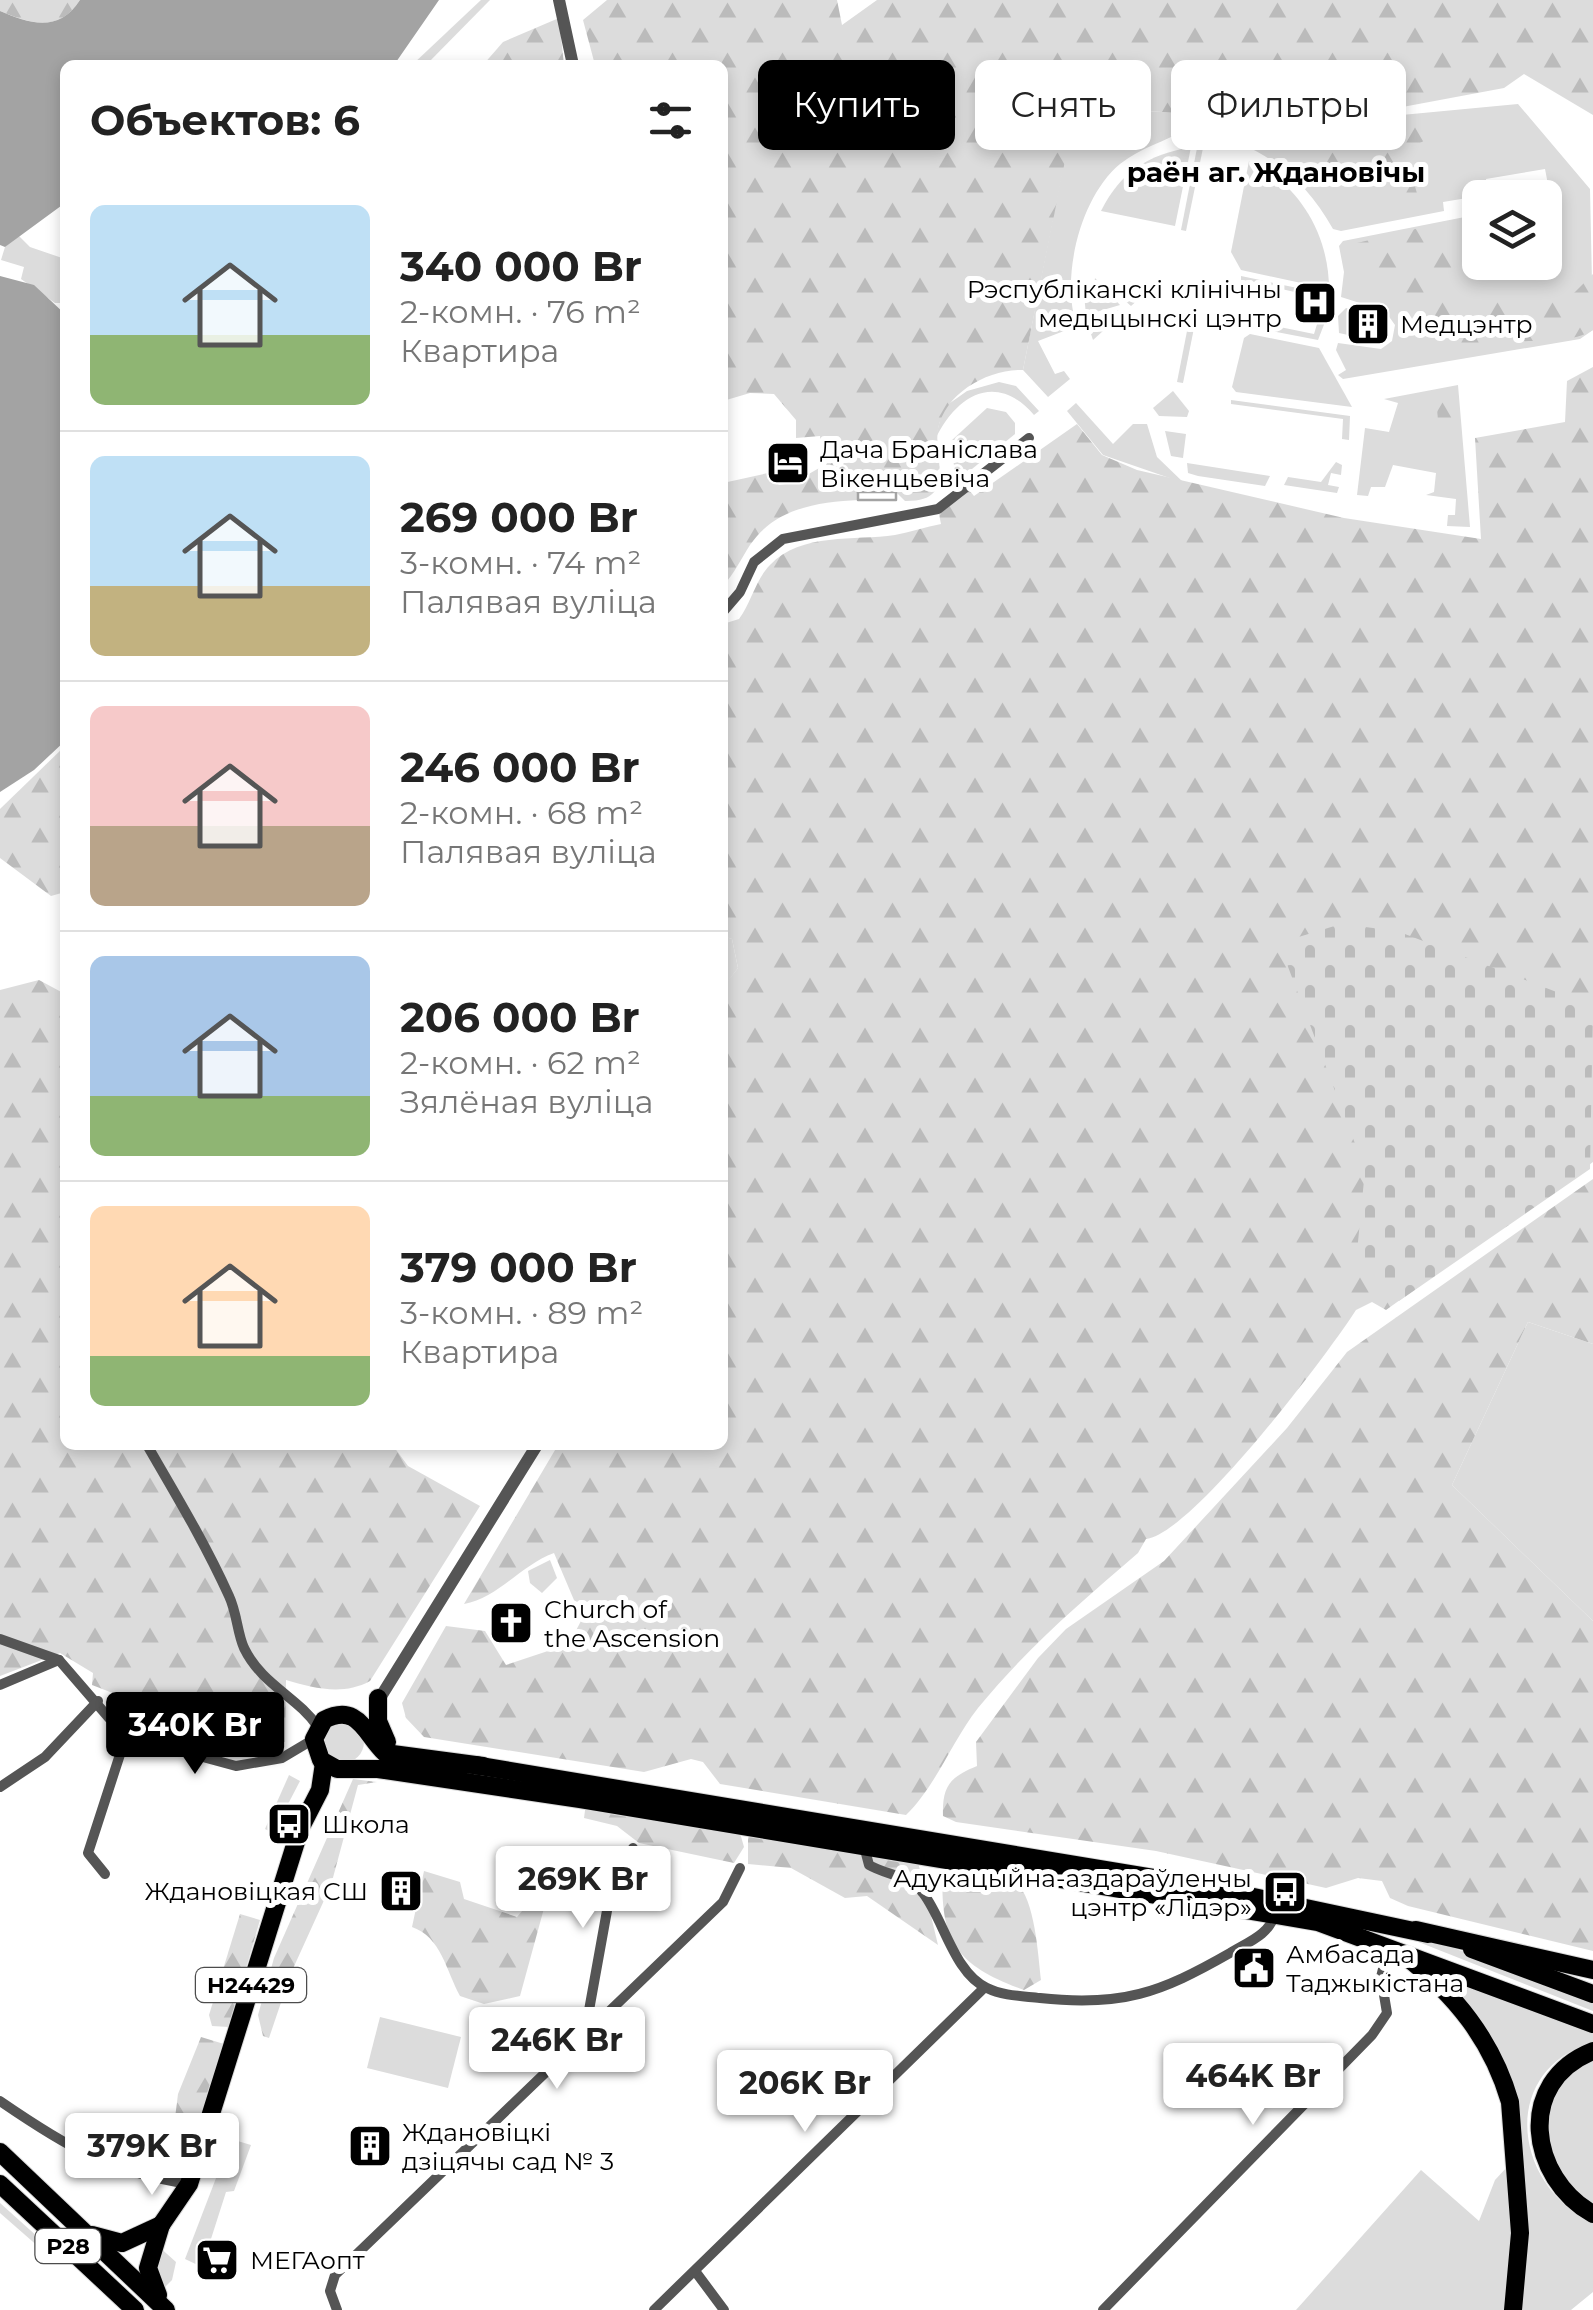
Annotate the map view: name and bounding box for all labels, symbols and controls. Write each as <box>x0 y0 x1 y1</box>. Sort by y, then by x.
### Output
chip: Купить <box>758 60 955 150</box>
chip: Снять <box>975 60 1151 150</box>
chip: Фильтры <box>1171 60 1406 150</box>
icon: filters <box>643 93 698 148</box>
text: Объектов: 6 <box>90 94 360 146</box>
district label: раён аг. Ждановічы <box>1127 155 1425 189</box>
map controls <box>1462 180 1562 280</box>
button: layers <box>1462 180 1562 280</box>
text: 340 000 Br <box>400 240 642 292</box>
icon: home <box>170 245 290 365</box>
place label: Рэспубліканскі клінічны медыцынскі цэнтр <box>967 274 1282 333</box>
hospital icon: Рэспубліканскі клінічны медыцынскі цэнтр <box>1292 280 1338 326</box>
text: 2-комн. · 76 m² <box>400 292 641 331</box>
building icon: Медцэнтр <box>1345 301 1391 347</box>
place label: Медцэнтр <box>1400 309 1533 339</box>
text: Квартира <box>400 331 559 370</box>
place label: Дача Браніслава Вікенцьевіча <box>820 434 1038 493</box>
hotel icon: Дача Браніслава Вікенцьевіча <box>765 440 811 486</box>
text: 269 000 Br <box>400 491 638 543</box>
icon: home <box>170 496 290 616</box>
text: 3-комн. · 74 m² <box>400 543 641 582</box>
text: Палявая вуліца <box>400 582 657 621</box>
text: 246 000 Br <box>400 741 640 793</box>
icon: home <box>170 746 290 866</box>
text: 2-комн. · 68 m² <box>400 793 643 832</box>
text: Палявая вуліца <box>400 832 657 871</box>
text: 206 000 Br <box>400 991 640 1043</box>
icon: home <box>170 996 290 1116</box>
text: 2-комн. · 62 m² <box>400 1043 641 1082</box>
text: Зялёная вуліца <box>400 1082 653 1121</box>
text: 379 000 Br <box>400 1241 637 1293</box>
icon: home <box>170 1246 290 1366</box>
text: 3-комн. · 89 m² <box>400 1293 643 1332</box>
text: Квартира <box>400 1332 559 1371</box>
place label: Church of the Ascension <box>544 1594 720 1653</box>
church icon: Church of the Ascension <box>488 1600 534 1646</box>
pin: 340K Br <box>103 1692 287 1777</box>
text: 340K Br <box>128 1705 262 1744</box>
bus stop icon: Школа <box>266 1801 312 1847</box>
place label: Школа <box>322 1809 410 1839</box>
pin: 269K Br <box>491 1846 675 1931</box>
text: 269K Br <box>518 1859 648 1898</box>
place label: Адукацыйна-аздараўленчы цэнтр «Лідэр» <box>893 1863 1252 1922</box>
building icon: Ждановіцкая СШ <box>378 1868 424 1914</box>
bus stop icon: Адукацыйна-аздараўленчы цэнтр «Лідэр» <box>1262 1869 1308 1915</box>
place label: Ждановіцкая СШ <box>145 1876 368 1906</box>
place label: Амбасада Таджыкістана <box>1286 1939 1464 1998</box>
public building icon: Амбасада Таджыкістана <box>1231 1945 1277 1991</box>
road number: Н24429 <box>196 1968 306 2002</box>
pin: 246K Br <box>465 2007 649 2092</box>
text: 246K Br <box>491 2020 623 2059</box>
pin: 464K Br <box>1161 2043 1345 2128</box>
pin: 206K Br <box>713 2050 897 2135</box>
text: 464K Br <box>1185 2056 1321 2095</box>
text: 206K Br <box>739 2063 871 2102</box>
pin: 379K Br <box>60 2113 244 2198</box>
place label: Ждановіцкі дзіцячы сад № 3 <box>402 2117 614 2176</box>
building icon: Ждановіцкі дзіцячы сад № 3 <box>347 2123 393 2169</box>
text: 379K Br <box>87 2126 217 2165</box>
road number: Р28 <box>36 2229 100 2263</box>
supermarket icon: МЕГАопт <box>194 2237 240 2283</box>
place label: МЕГАопт <box>250 2245 365 2275</box>

